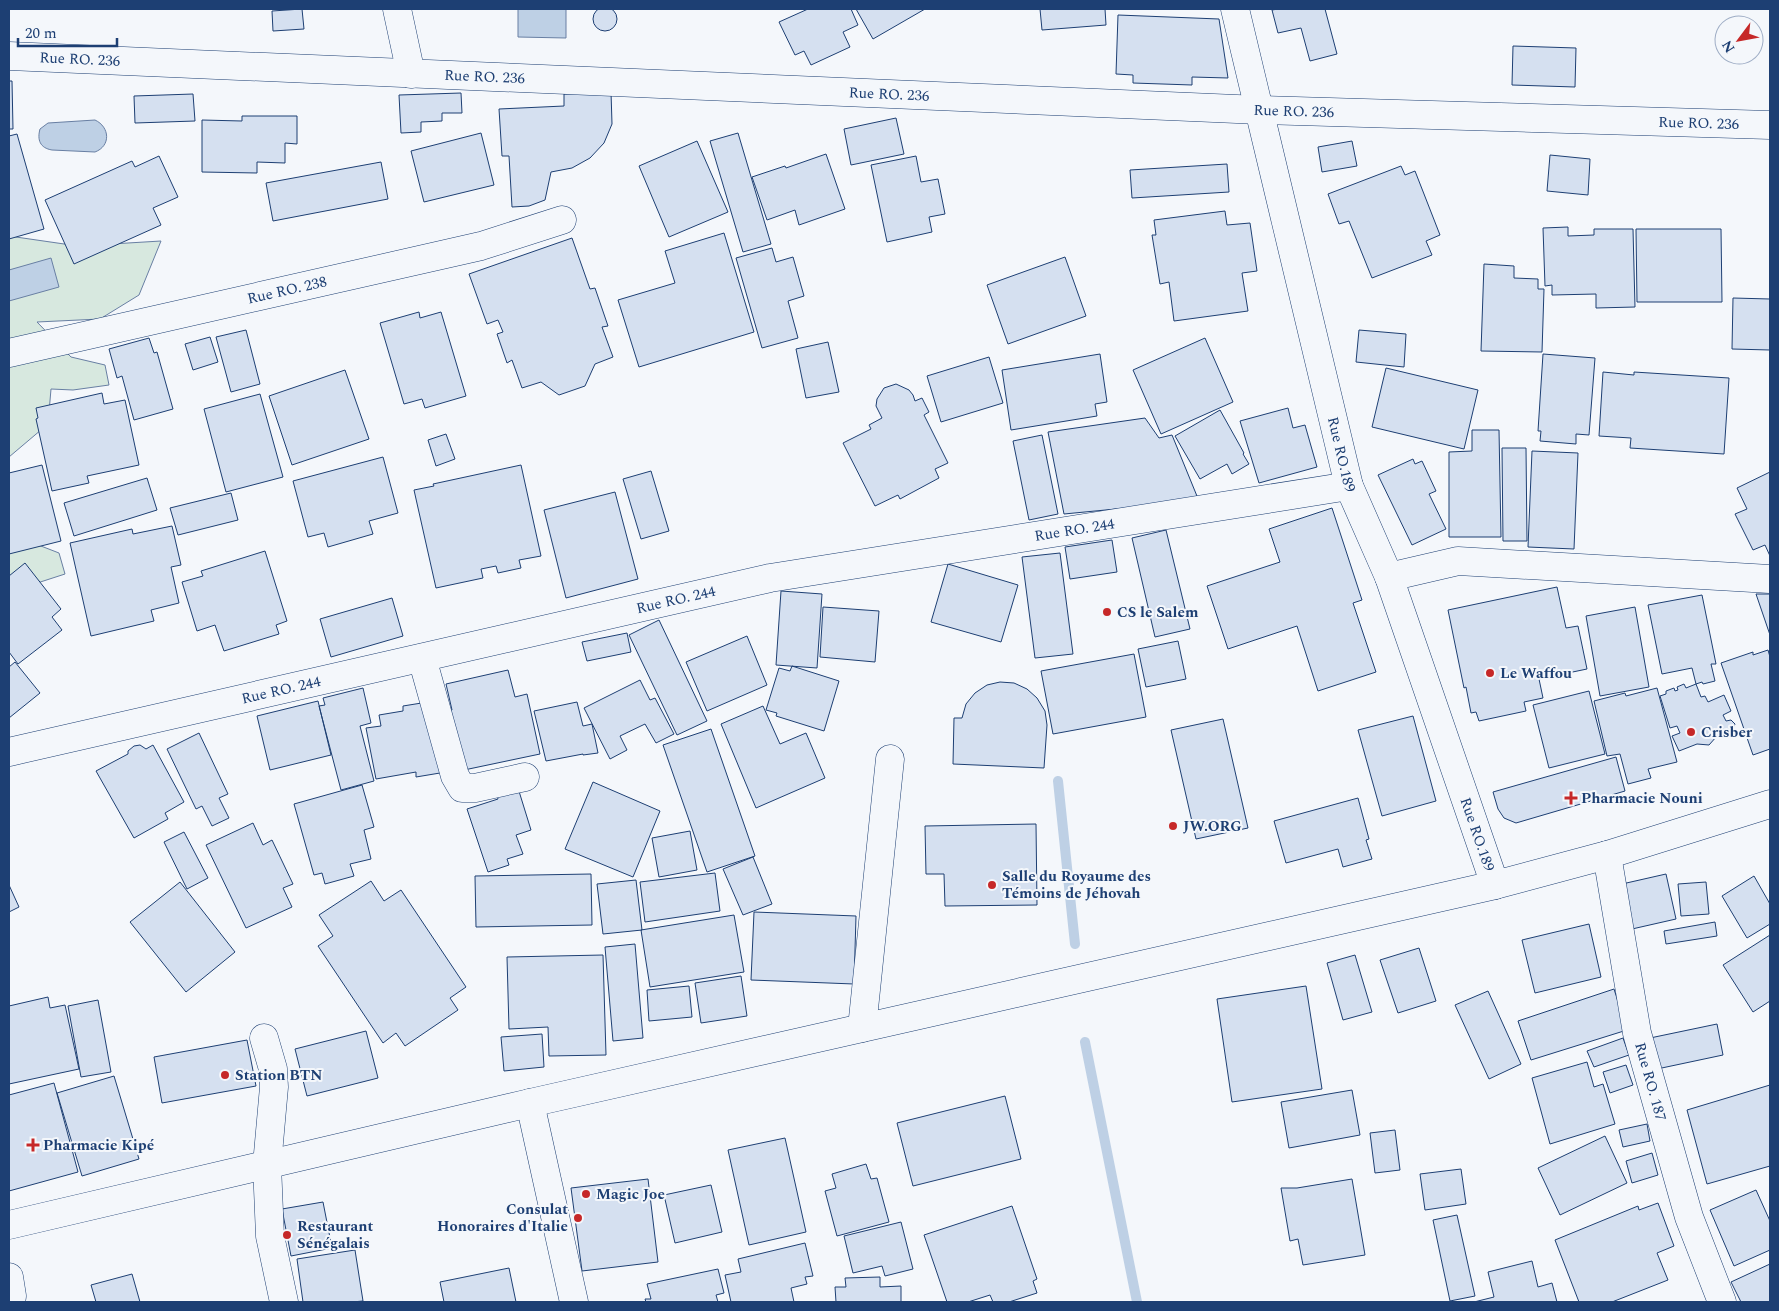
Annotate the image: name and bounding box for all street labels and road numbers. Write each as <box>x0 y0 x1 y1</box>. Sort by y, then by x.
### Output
street label: Rue RO. 236 <box>39 46 121 73</box>
street label: Rue RO. 236 <box>444 64 526 90</box>
street label: Rue RO. 236 <box>848 81 931 108</box>
street label: Rue RO. 236 <box>1253 99 1335 124</box>
street label: Rue RO. 236 <box>1658 111 1740 136</box>
street label: Rue RO. 238 <box>245 270 329 311</box>
street label: Rue RO.189 <box>1321 414 1362 496</box>
street label: Rue RO. 244 <box>1033 512 1117 548</box>
street label: Rue RO. 244 <box>634 580 718 620</box>
street label: Rue RO. 244 <box>239 670 324 711</box>
street label: Rue RO.189 <box>1454 794 1501 875</box>
street label: Rue RO. 187 <box>1628 1040 1672 1124</box>

